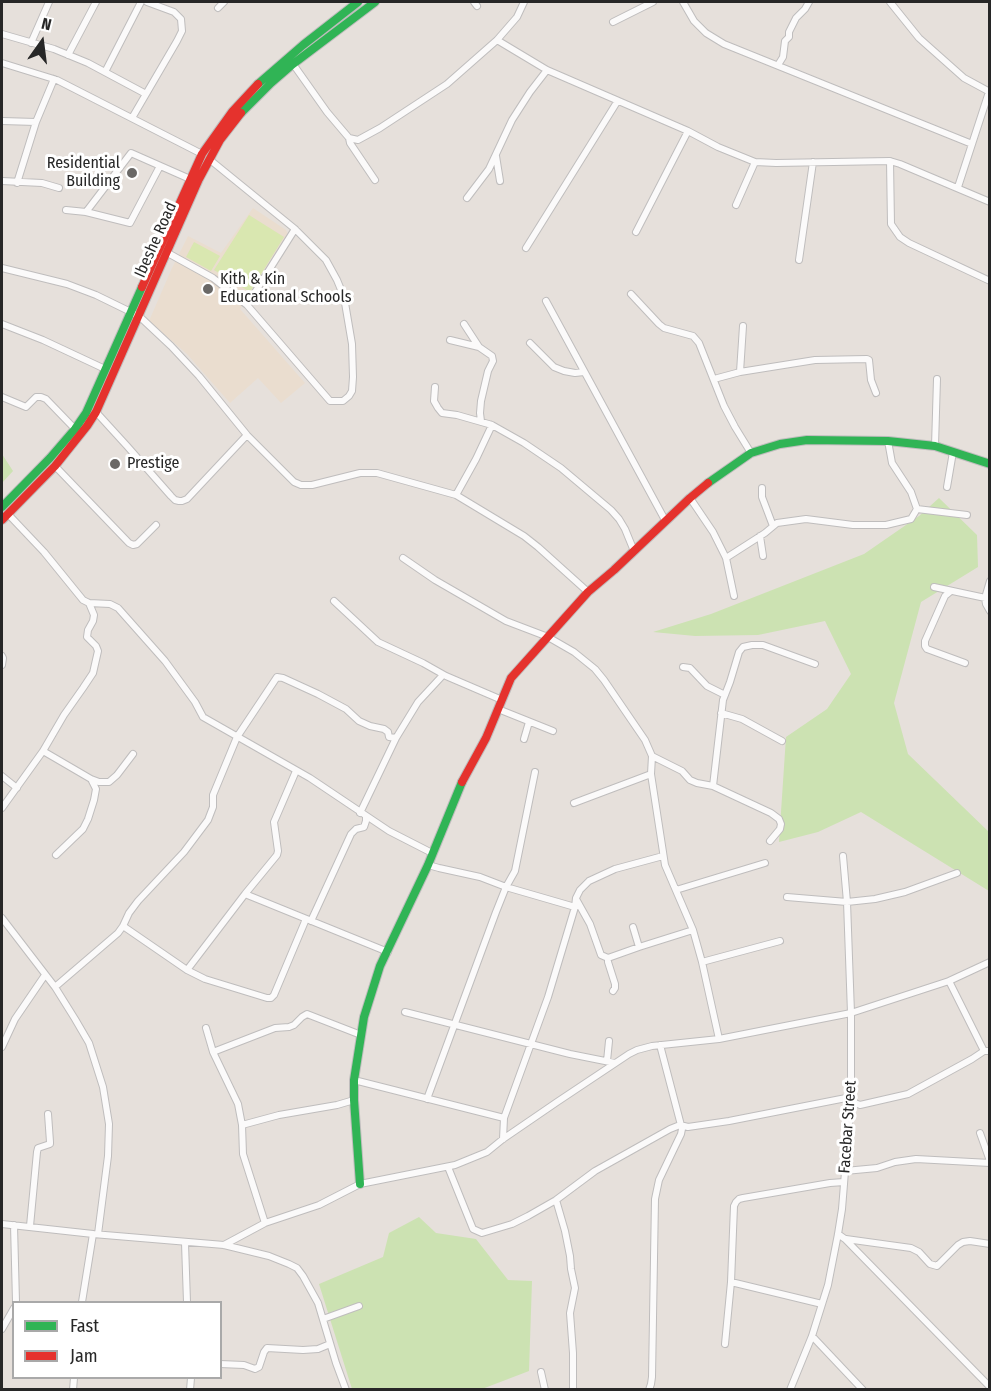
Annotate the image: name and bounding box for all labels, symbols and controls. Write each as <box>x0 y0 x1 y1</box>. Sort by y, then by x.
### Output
north arrow <box>12 12 72 72</box>
text: N <box>40 14 53 34</box>
place label: Residential Building <box>47 154 120 192</box>
marker: Residential Building <box>125 166 139 180</box>
street label: Ibeshe Road <box>131 199 181 281</box>
place label: Kith & Kin Educational Schools <box>220 270 352 308</box>
marker: Kith & Kin Educational Schools <box>201 282 215 296</box>
place label: Prestige <box>127 454 179 474</box>
marker: Prestige <box>108 457 122 471</box>
street label: Facebar Street <box>835 1080 861 1174</box>
legend <box>12 1301 222 1379</box>
text: Fast <box>70 1315 99 1337</box>
text: Jam <box>70 1345 98 1367</box>

